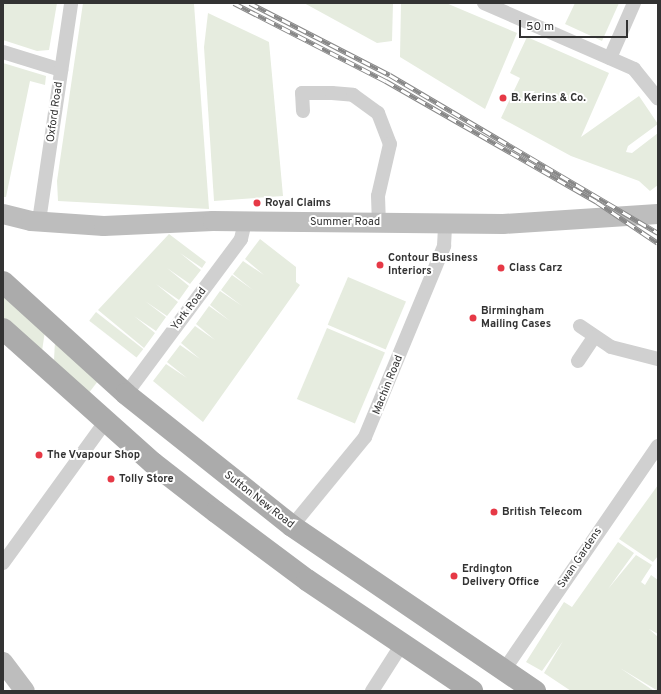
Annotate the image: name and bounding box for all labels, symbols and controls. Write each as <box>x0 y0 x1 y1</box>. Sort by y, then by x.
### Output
scale bar <box>521 12 630 38</box>
text: 50 m <box>526 19 554 35</box>
street label: Oxford Road <box>44 81 66 143</box>
place label: B. Kerins & Co. <box>511 91 586 105</box>
marker: B. Kerins & Co. <box>498 93 508 103</box>
place label: Royal Claims <box>265 196 331 210</box>
marker: Royal Claims <box>252 198 262 208</box>
street label: Summer Road <box>310 215 380 229</box>
place label: Contour Business Interiors <box>388 252 478 278</box>
marker: Contour Business Interiors <box>375 260 385 270</box>
place label: Class Carz <box>509 261 563 275</box>
marker: Class Carz <box>496 263 506 273</box>
street label: York Road <box>169 285 209 333</box>
place label: Birmingham Mailing Cases <box>481 305 551 331</box>
marker: Birmingham Mailing Cases <box>468 313 478 323</box>
street label: Machin Road <box>370 353 406 417</box>
place label: The Vvapour Shop <box>47 448 140 462</box>
marker: The Vvapour Shop <box>34 450 44 460</box>
street label: Sutton New Road <box>221 469 297 531</box>
place label: Tolly Store <box>119 472 174 486</box>
marker: Tolly Store <box>106 474 116 484</box>
place label: British Telecom <box>502 505 582 519</box>
marker: British Telecom <box>489 507 499 517</box>
street label: Swan Gardens <box>555 525 605 591</box>
place label: Erdington Delivery Office <box>462 563 539 589</box>
marker: Erdington Delivery Office <box>449 571 459 581</box>

